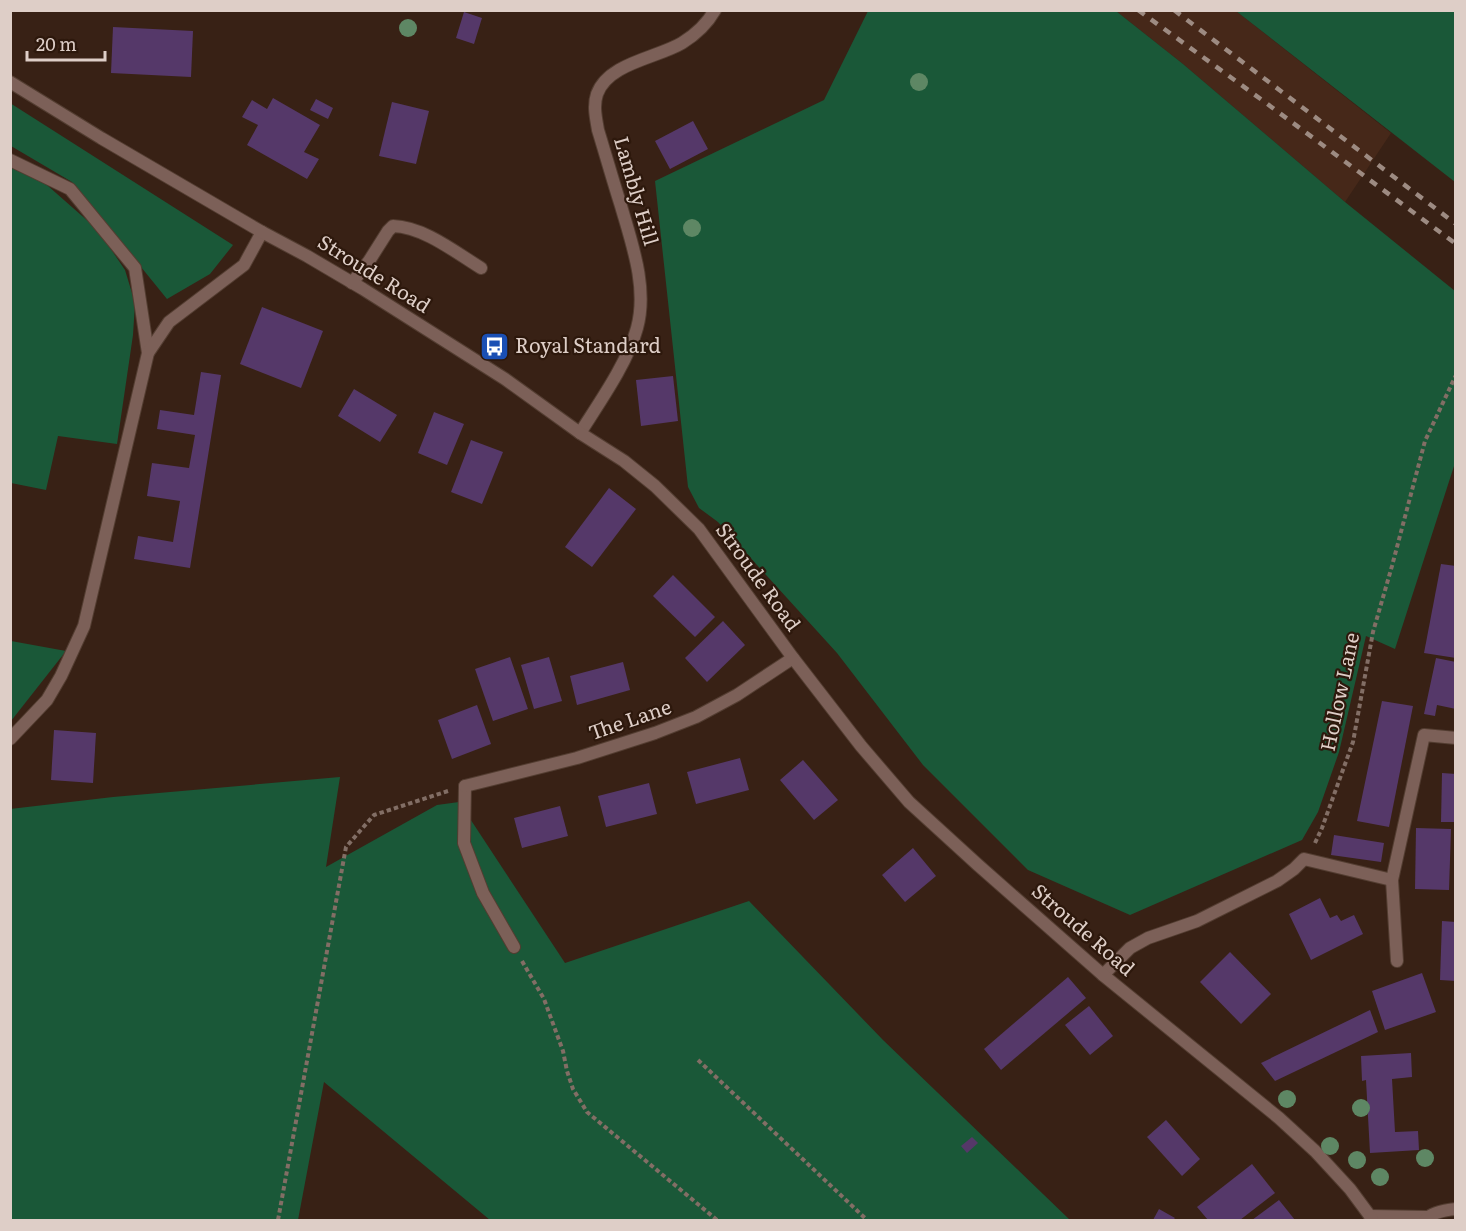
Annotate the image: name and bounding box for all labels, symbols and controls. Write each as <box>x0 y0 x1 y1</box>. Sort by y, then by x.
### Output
scale bar <box>27 24 105 62</box>
text: 20 m <box>36 30 77 57</box>
street label: Lambly Hill <box>608 132 668 249</box>
street label: Stroude Road <box>313 226 437 319</box>
place label: Royal Standard <box>515 329 661 359</box>
bus stop icon: Royal Standard <box>478 330 510 362</box>
street label: Stroude Road <box>710 515 809 636</box>
street label: Hollow Lane <box>1311 629 1365 754</box>
street label: The Lane <box>584 690 675 746</box>
street label: Stroude Road <box>1026 875 1142 982</box>

